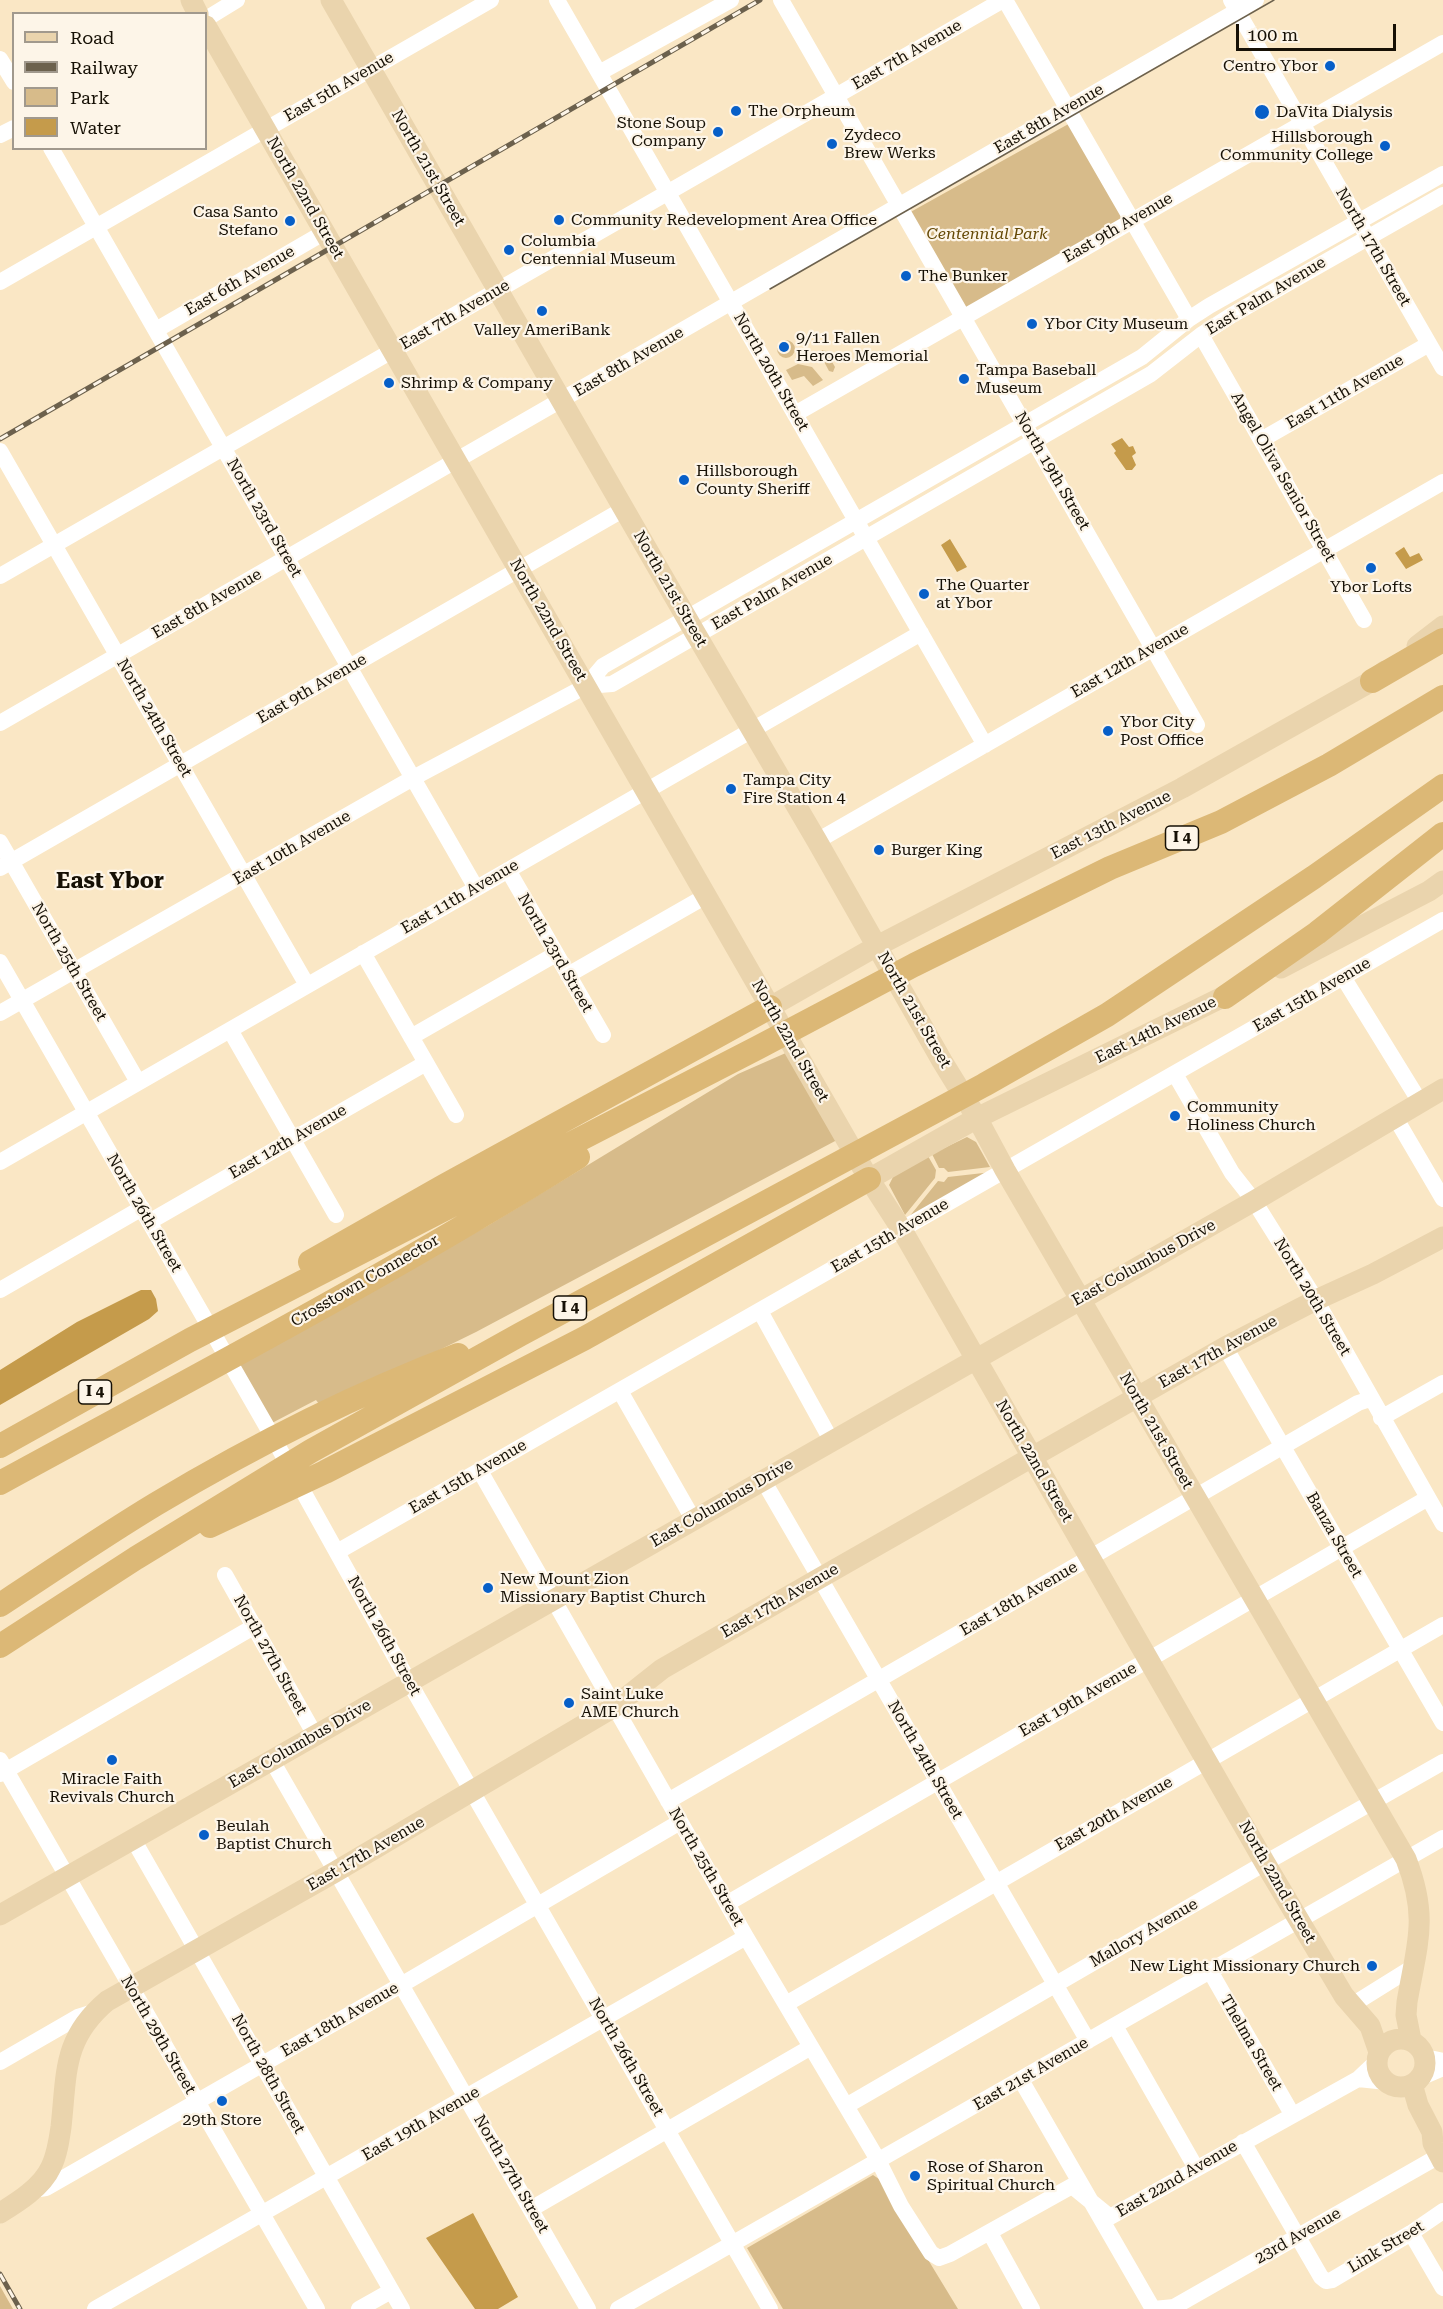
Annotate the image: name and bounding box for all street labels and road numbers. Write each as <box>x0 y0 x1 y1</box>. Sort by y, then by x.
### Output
street label: East 7th Avenue <box>849 16 965 94</box>
street label: East 5th Avenue <box>281 48 397 126</box>
street label: East 8th Avenue <box>991 80 1107 158</box>
street label: North 21st Street <box>387 106 469 230</box>
street label: North 22nd Street <box>262 133 348 263</box>
street label: North 17th Street <box>1331 184 1415 310</box>
street label: East 9th Avenue <box>1060 189 1176 267</box>
street label: East 6th Avenue <box>182 242 298 320</box>
street label: East Palm Avenue <box>1203 253 1329 339</box>
street label: East 7th Avenue <box>397 276 513 354</box>
street label: North 20th Street <box>729 309 813 435</box>
street label: East 8th Avenue <box>571 323 687 401</box>
street label: East 11th Avenue <box>1283 351 1407 433</box>
street label: Angel Oliva Senior Street <box>1226 389 1340 565</box>
street label: North 19th Street <box>1010 408 1094 534</box>
street label: North 23rd Street <box>222 455 306 581</box>
street label: North 21st Street <box>629 527 711 651</box>
street label: East Palm Avenue <box>708 550 836 634</box>
street label: North 22nd Street <box>505 555 591 685</box>
street label: East 8th Avenue <box>149 565 265 643</box>
street label: East 12th Avenue <box>1068 620 1192 702</box>
street label: East 9th Avenue <box>254 650 370 728</box>
street label: North 24th Street <box>112 655 196 781</box>
street label: East 13th Avenue <box>1048 786 1174 864</box>
street label: East 10th Avenue <box>230 807 354 889</box>
road number: I 4 <box>1166 826 1198 850</box>
street label: East 11th Avenue <box>398 856 522 938</box>
street label: North 23rd Street <box>513 890 597 1016</box>
street label: North 25th Street <box>27 899 111 1025</box>
street label: North 21st Street <box>873 948 955 1072</box>
street label: East 15th Avenue <box>1250 954 1374 1036</box>
street label: North 22nd Street <box>747 976 833 1106</box>
street label: East 14th Avenue <box>1092 992 1220 1068</box>
street label: East 12th Avenue <box>226 1101 350 1183</box>
street label: North 26th Street <box>102 1150 186 1276</box>
street label: East 15th Avenue <box>828 1195 952 1277</box>
street label: East Columbus Drive <box>1069 1216 1219 1310</box>
street label: Crosstown Connector <box>288 1231 442 1331</box>
street label: North 20th Street <box>1269 1235 1355 1359</box>
road number: I 4 <box>554 1296 586 1320</box>
street label: East 17th Avenue <box>1156 1312 1280 1392</box>
street label: North 21st Street <box>1115 1369 1197 1493</box>
road number: I 4 <box>78 1380 112 1404</box>
street label: North 22nd Street <box>991 1396 1077 1526</box>
street label: East 15th Avenue <box>406 1436 530 1518</box>
street label: East Columbus Drive <box>647 1454 797 1552</box>
street label: Banza Street <box>1302 1489 1366 1581</box>
street label: East 18th Avenue <box>957 1558 1081 1640</box>
street label: East 17th Avenue <box>718 1560 842 1642</box>
street label: North 26th Street <box>343 1573 425 1699</box>
street label: North 27th Street <box>229 1592 311 1718</box>
street label: East 19th Avenue <box>1016 1659 1140 1741</box>
street label: East Columbus Drive <box>225 1695 375 1793</box>
street label: North 24th Street <box>883 1697 967 1823</box>
street label: East 20th Avenue <box>1052 1773 1176 1855</box>
street label: North 25th Street <box>664 1804 748 1930</box>
street label: East 17th Avenue <box>304 1813 428 1895</box>
street label: North 22nd Street <box>1234 1817 1320 1947</box>
street label: Mallory Avenue <box>1087 1894 1201 1972</box>
street label: North 29th Street <box>116 1972 200 2098</box>
street label: East 18th Avenue <box>278 1979 402 2061</box>
street label: Thelma Street <box>1216 1992 1286 2094</box>
street label: North 26th Street <box>584 1994 668 2120</box>
street label: North 28th Street <box>227 2011 309 2137</box>
street label: East 21st Avenue <box>970 2033 1092 2115</box>
street label: East 19th Avenue <box>359 2083 483 2165</box>
street label: North 27th Street <box>469 2111 553 2237</box>
street label: East 22nd Avenue <box>1113 2137 1241 2221</box>
street label: 23rd Avenue <box>1252 2204 1344 2268</box>
street label: Link Street <box>1345 2217 1427 2277</box>

